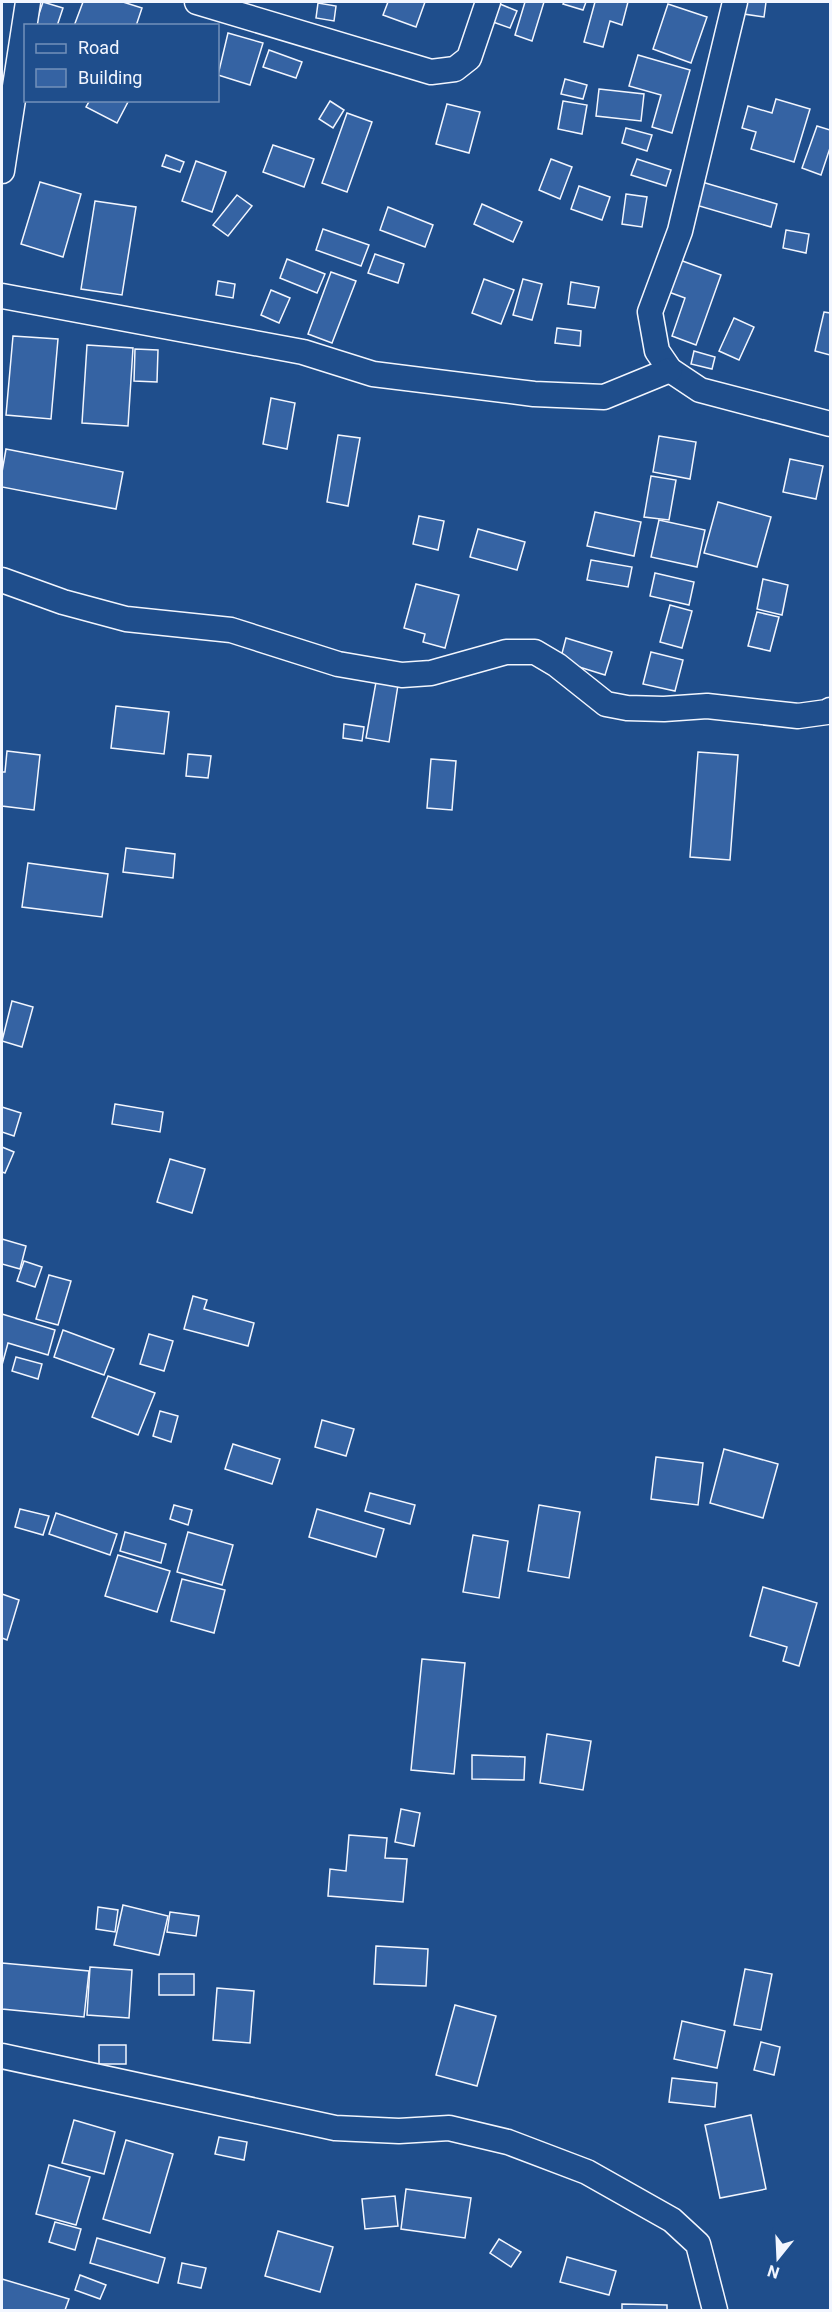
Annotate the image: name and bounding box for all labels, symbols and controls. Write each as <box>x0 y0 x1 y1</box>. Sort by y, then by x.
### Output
legend <box>24 24 219 102</box>
text: Road <box>78 37 119 58</box>
text: Building <box>78 67 142 88</box>
north arrow <box>748 2228 808 2288</box>
text: N <box>765 2261 782 2283</box>

